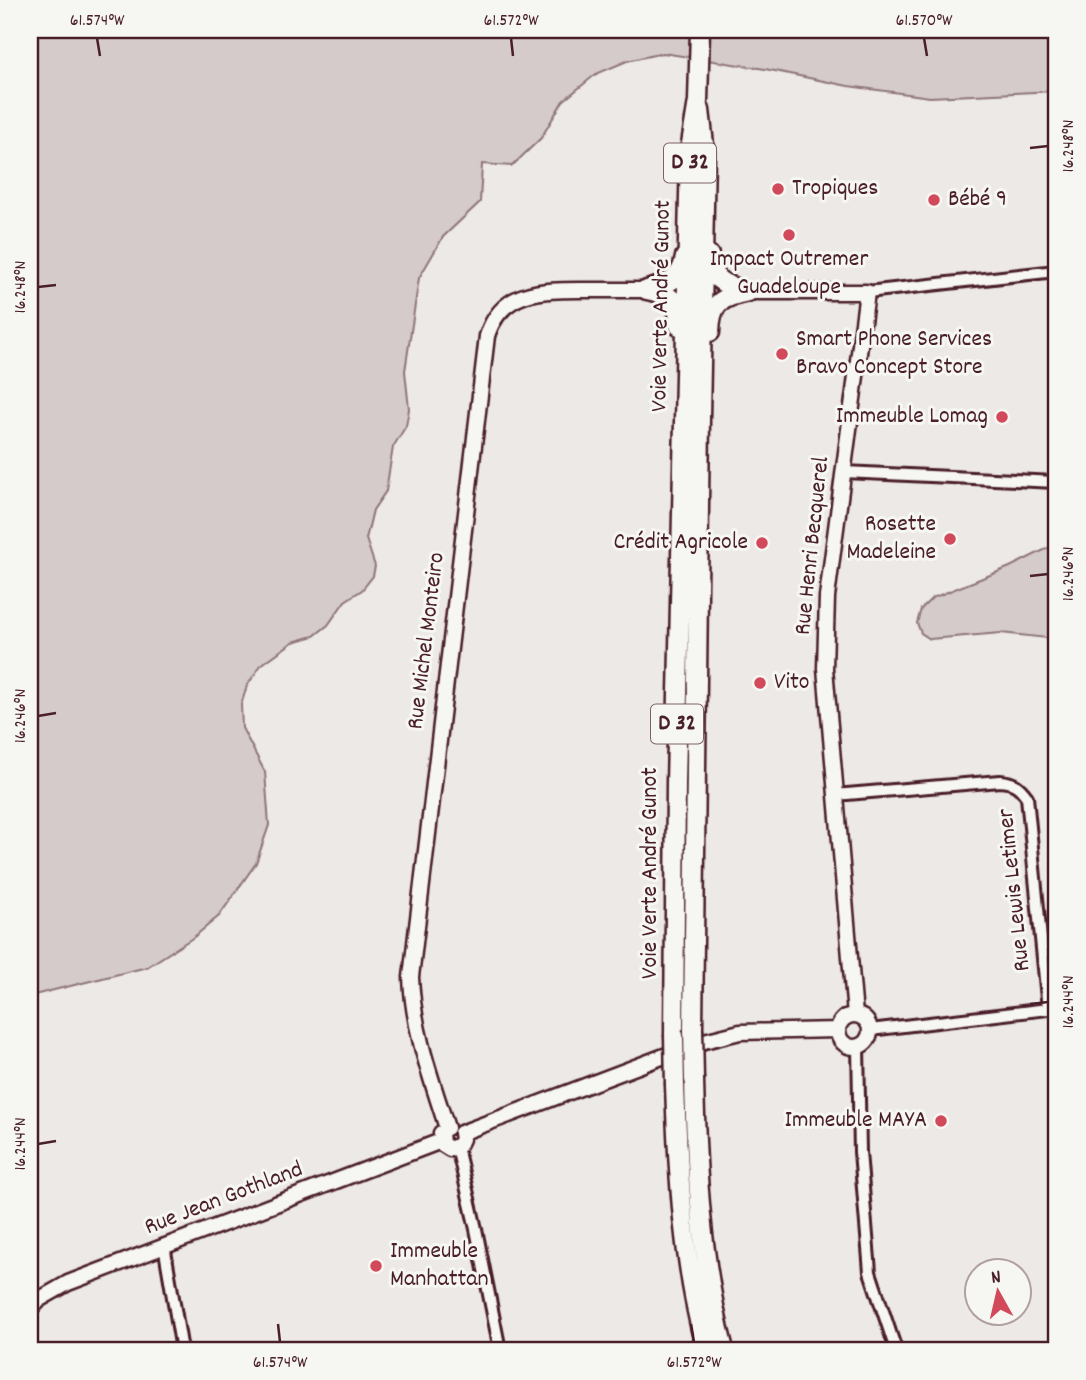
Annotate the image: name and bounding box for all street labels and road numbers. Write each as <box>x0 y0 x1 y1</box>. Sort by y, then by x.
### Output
road number: D 32 <box>664 144 716 182</box>
street label: Voie Verte André Gunot <box>643 200 681 412</box>
street label: Rue Henri Becquerel <box>787 455 839 637</box>
street label: Rue Michel Monteiro <box>399 550 455 732</box>
road number: D 32 <box>651 704 703 744</box>
street label: Voie Verte André Gunot <box>634 767 668 979</box>
street label: Rue Lewis Letimer <box>990 807 1040 973</box>
street label: Rue Jean Gothland <box>140 1153 308 1245</box>

